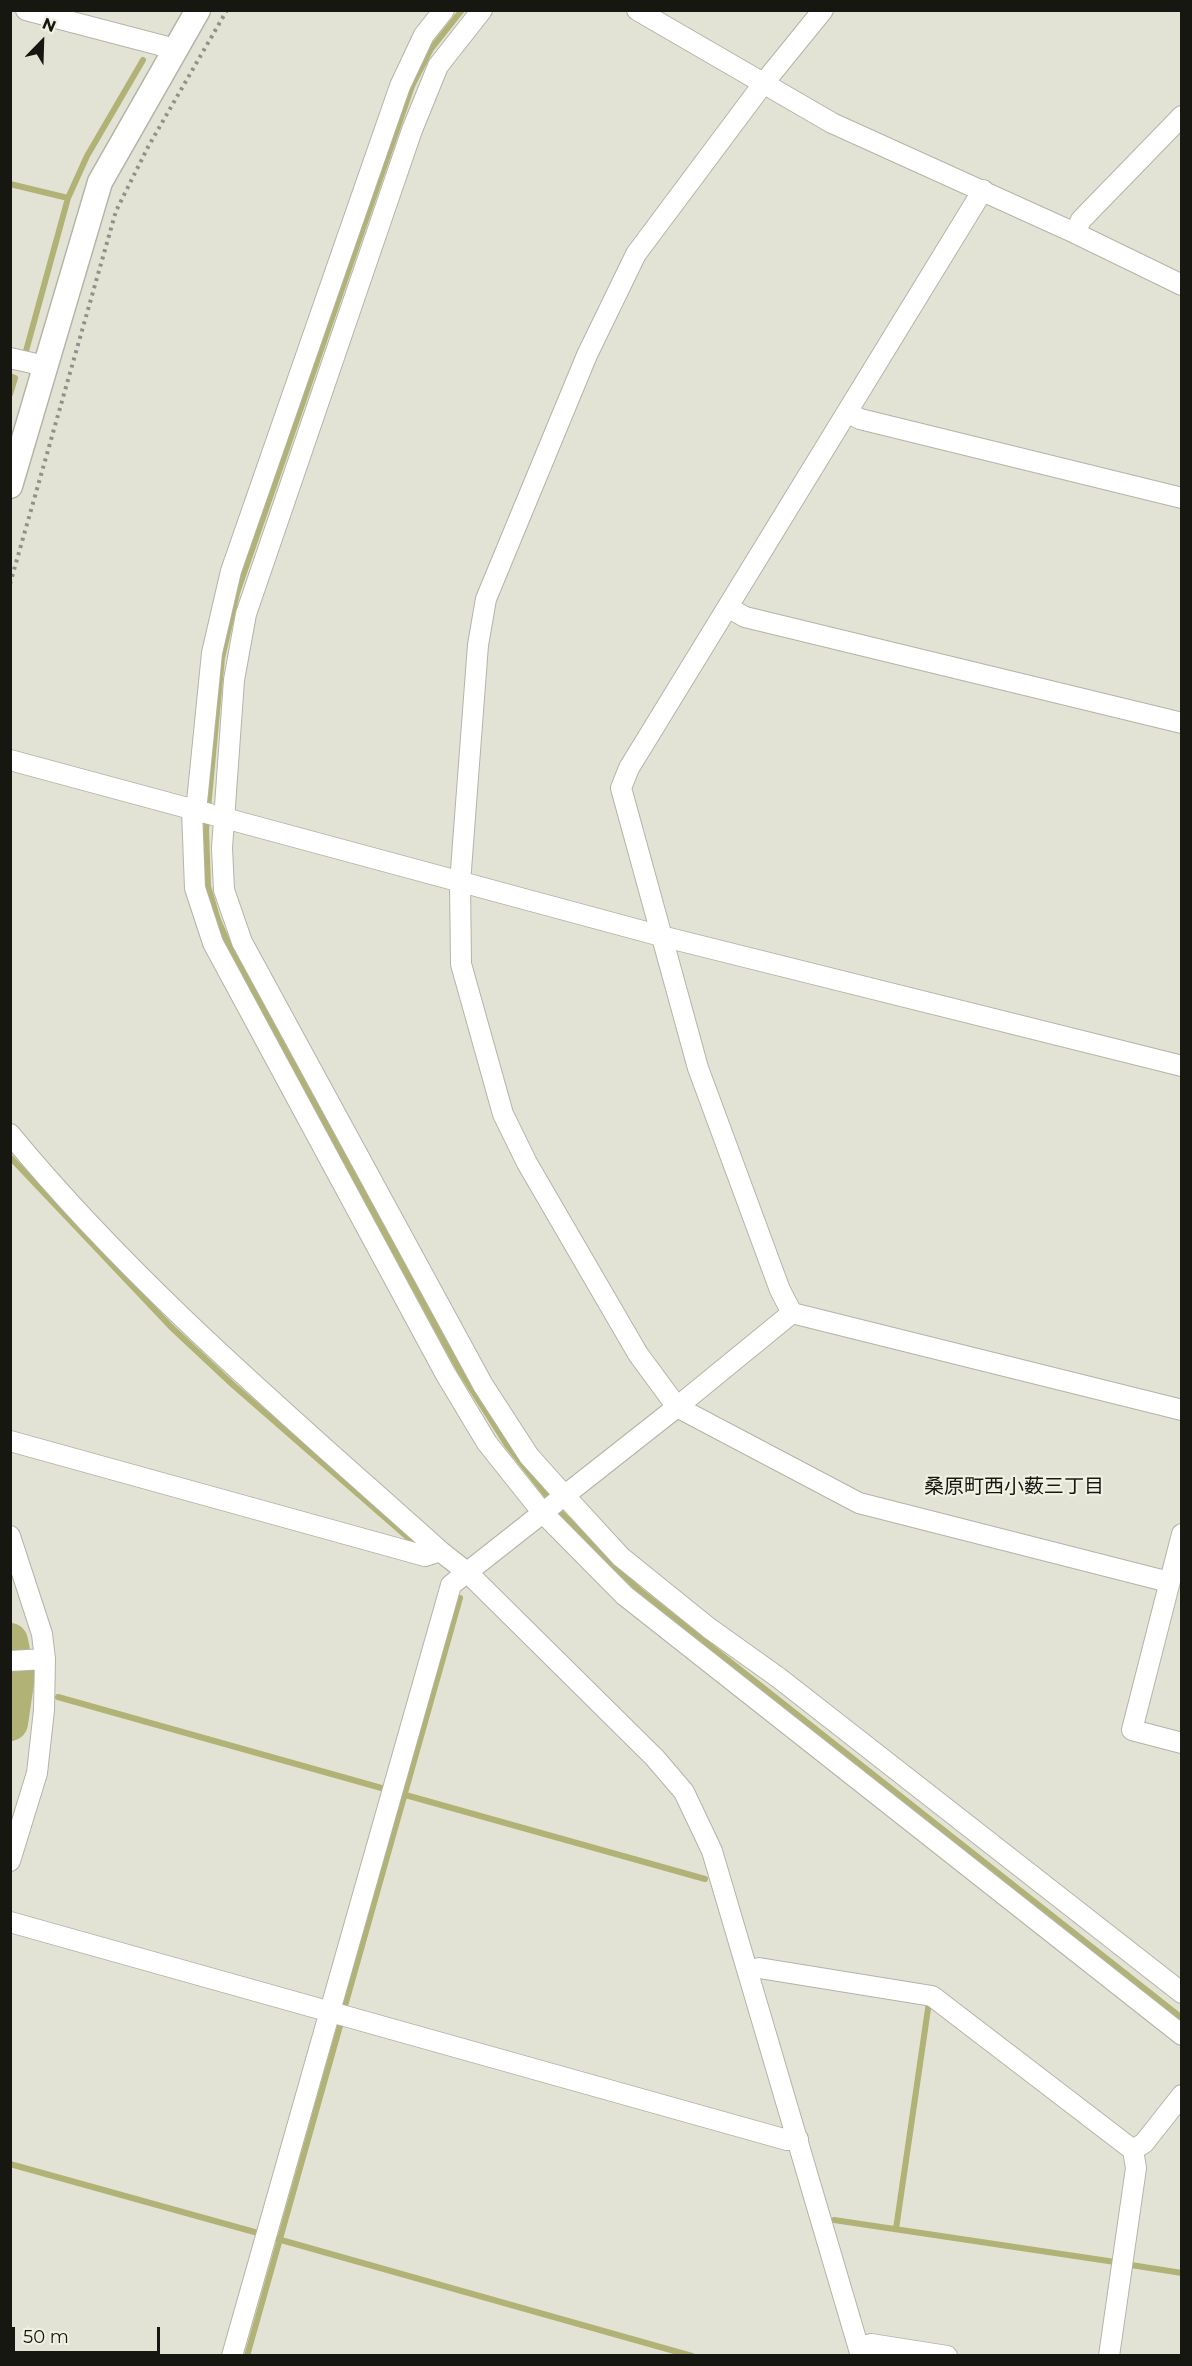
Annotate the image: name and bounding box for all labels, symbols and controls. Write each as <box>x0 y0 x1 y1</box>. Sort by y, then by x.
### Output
north arrow <box>12 12 72 72</box>
text: N <box>40 14 59 36</box>
district label: 桑原町西小薮三丁目 <box>924 1475 1104 1499</box>
scale bar <box>15 2315 164 2353</box>
text: 50 m <box>23 2326 69 2348</box>

